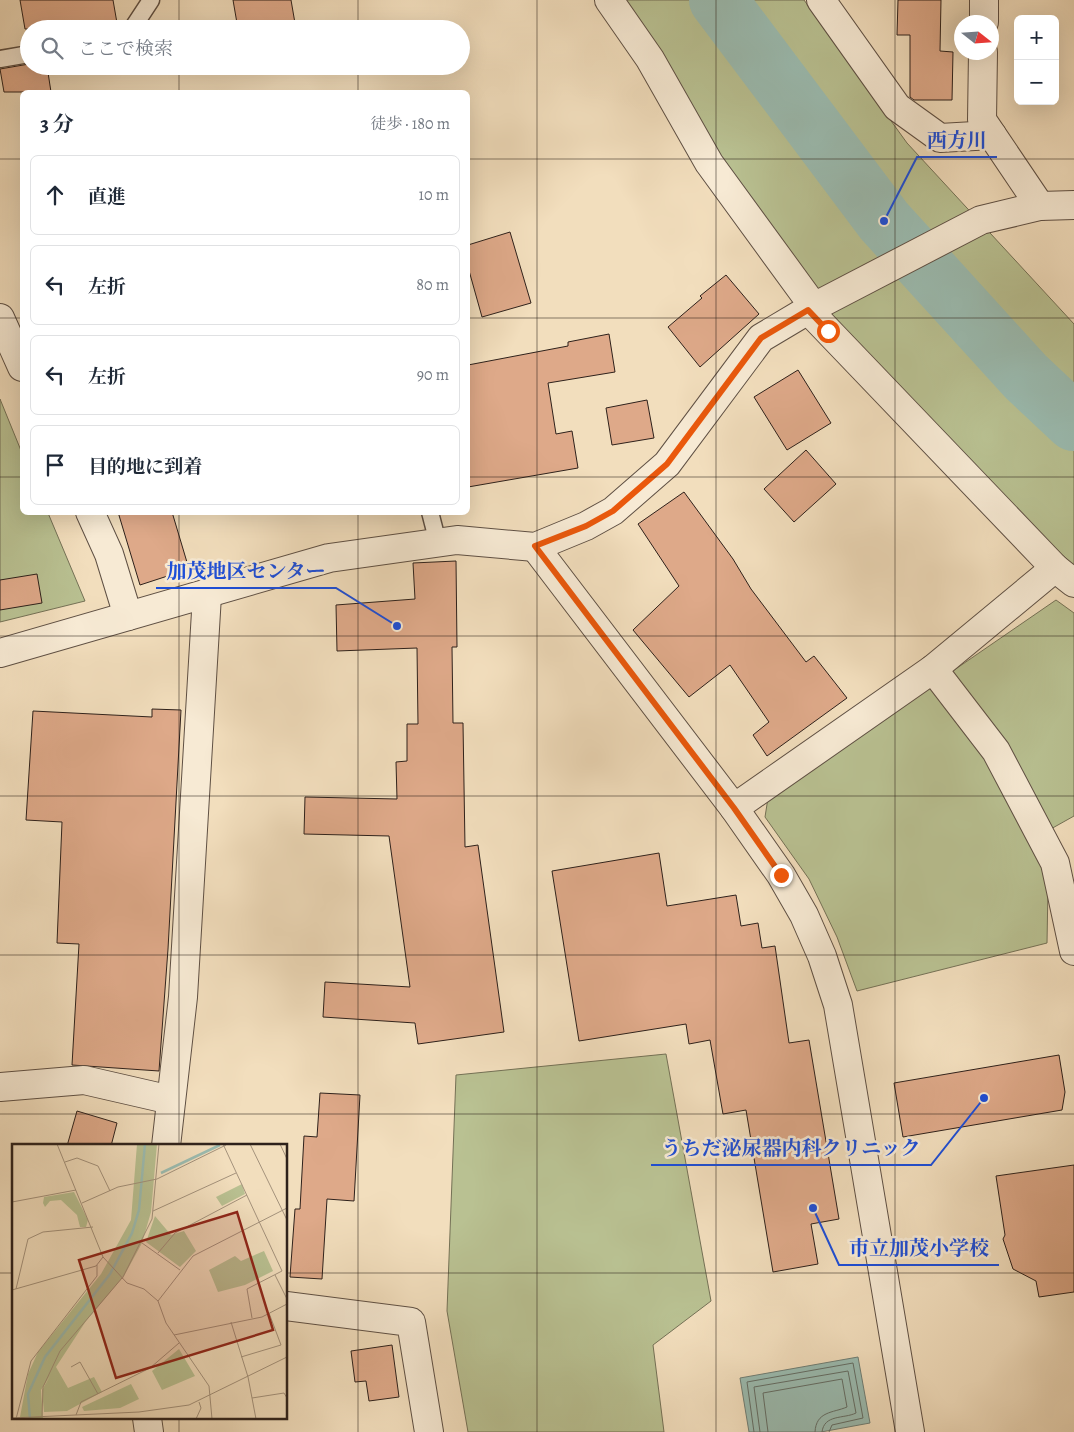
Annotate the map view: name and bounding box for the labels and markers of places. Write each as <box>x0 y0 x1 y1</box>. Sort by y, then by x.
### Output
callout: 西方川 <box>917 122 997 157</box>
callout: 加茂地区センター <box>156 553 336 588</box>
callout: うちだ泌尿器内科クリニック <box>651 1130 931 1165</box>
callout: 市立加茂小学校 <box>839 1230 999 1265</box>

